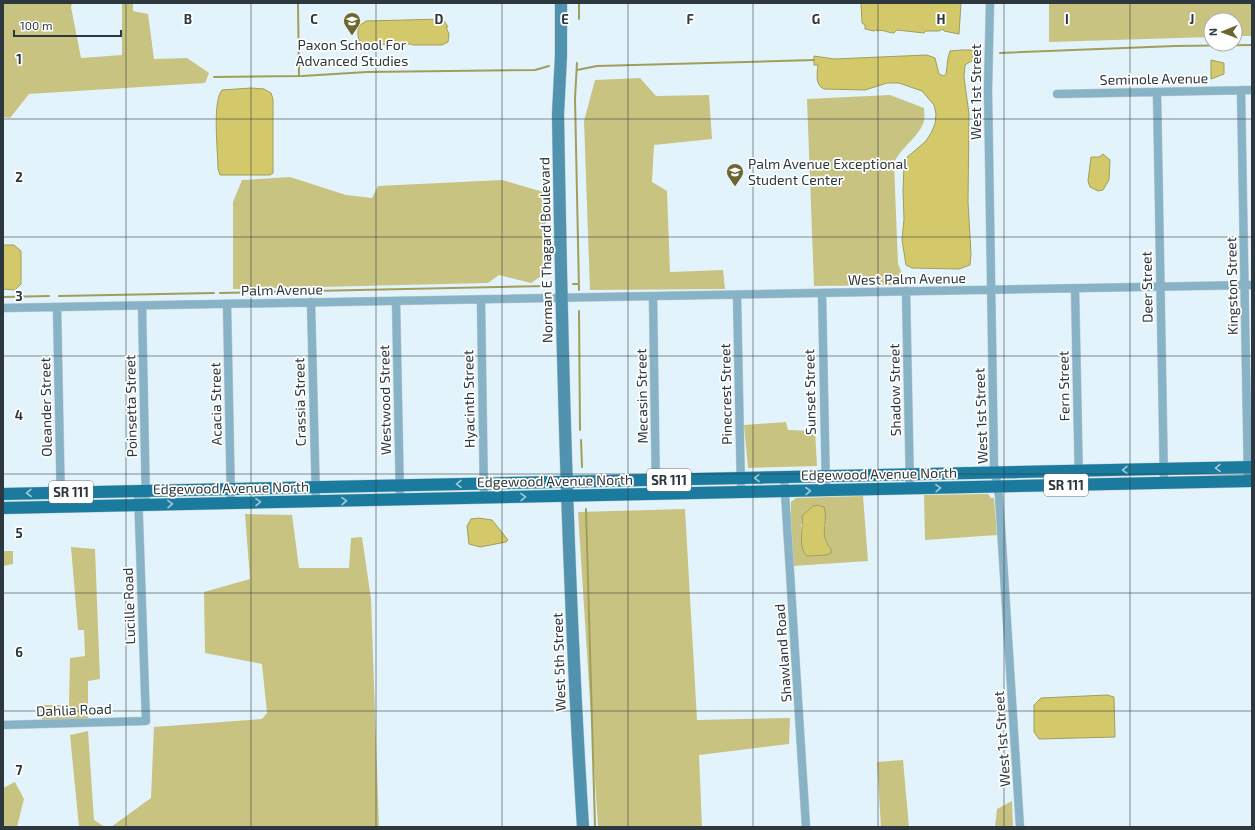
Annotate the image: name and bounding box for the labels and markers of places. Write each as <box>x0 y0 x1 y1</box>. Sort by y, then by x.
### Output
school or university icon: Paxon School For Advanced Studies <box>342 11 362 36</box>
place label: Paxon School For Advanced Studies <box>296 36 408 69</box>
place label: Palm Avenue Exceptional Student Center <box>748 155 908 188</box>
school or university icon: Palm Avenue Exceptional Student Center <box>725 162 745 187</box>

